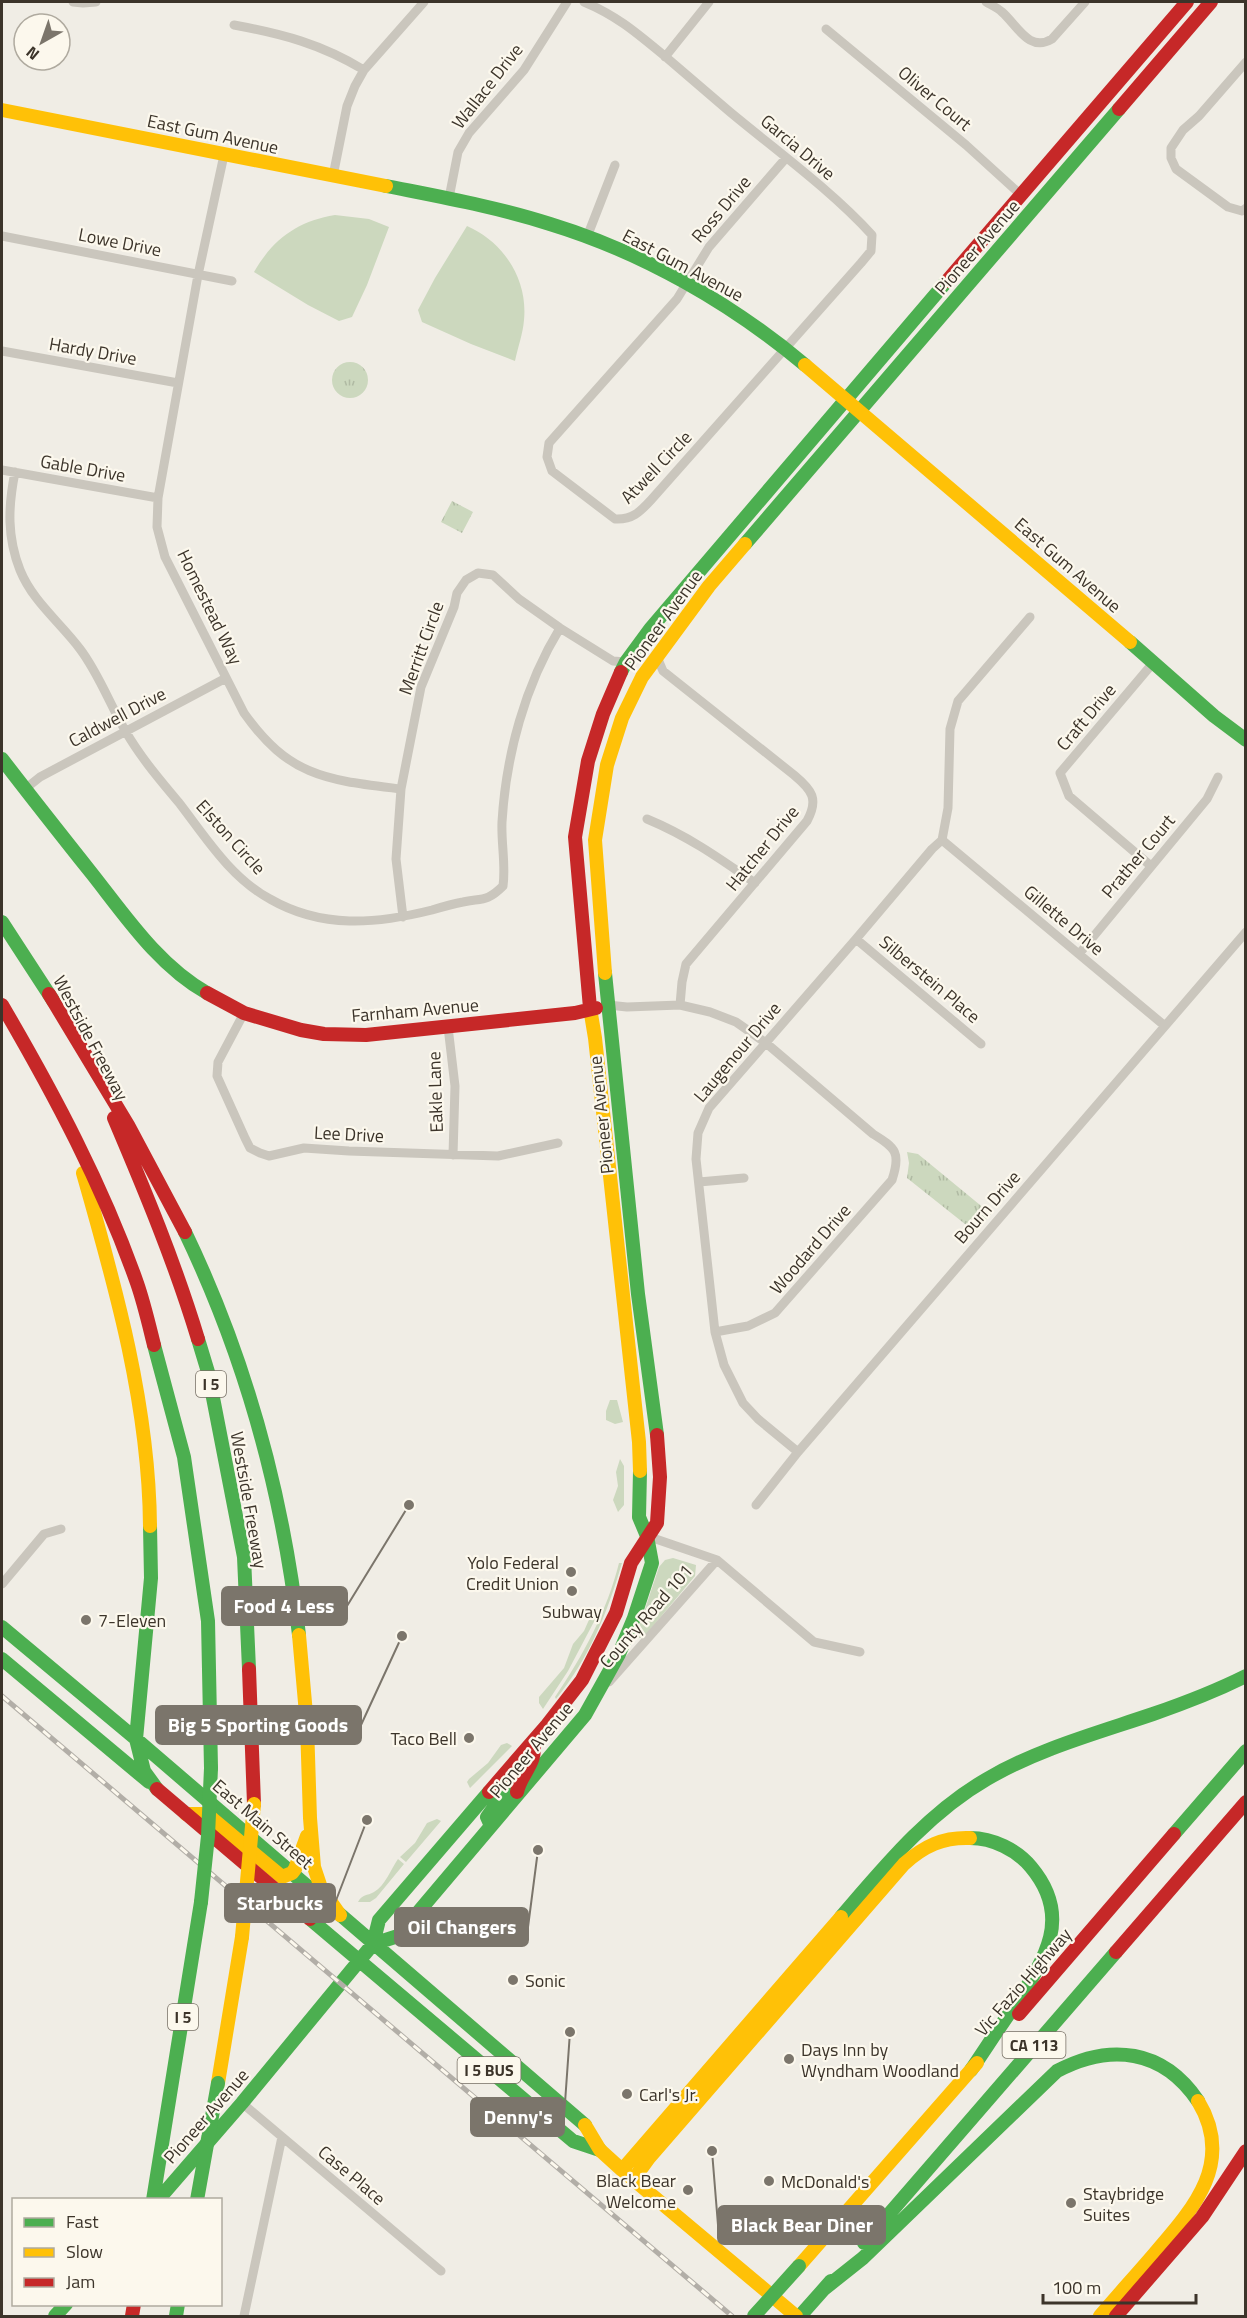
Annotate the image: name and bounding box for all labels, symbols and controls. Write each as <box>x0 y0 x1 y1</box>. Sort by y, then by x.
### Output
north arrow <box>12 12 72 72</box>
street label: Wallace Drive <box>445 37 529 135</box>
text: N <box>20 41 44 66</box>
street label: Oliver Court <box>892 59 978 137</box>
street label: East Gum Avenue <box>145 107 281 161</box>
street label: Garcia Drive <box>755 108 841 186</box>
street label: Ross Drive <box>685 169 757 249</box>
street label: Pioneer Avenue <box>928 193 1026 301</box>
street label: Lowe Drive <box>76 221 164 263</box>
street label: East Gum Avenue <box>618 222 748 308</box>
street label: Hardy Drive <box>47 330 139 372</box>
street label: Atwell Circle <box>614 424 698 510</box>
street label: Gable Drive <box>38 447 128 489</box>
street label: East Gum Avenue <box>1009 511 1127 619</box>
street label: Homestead Way <box>170 545 250 669</box>
street label: Pioneer Avenue <box>617 564 709 676</box>
street label: Merritt Circle <box>392 597 450 699</box>
street label: Craft Drive <box>1050 677 1122 757</box>
street label: Caldwell Drive <box>63 680 171 754</box>
street label: Elston Circle <box>190 793 272 881</box>
street label: Hatcher Drive <box>719 799 805 897</box>
street label: Prather Court <box>1095 808 1182 904</box>
street label: Gillette Drive <box>1018 878 1110 962</box>
street label: Silberstein Place <box>874 929 986 1029</box>
street label: Westside Freeway <box>47 970 136 1106</box>
street label: Farnham Avenue <box>350 991 480 1029</box>
street label: Laugenour Drive <box>687 996 787 1108</box>
street label: Eakle Lane <box>420 1051 450 1133</box>
street label: Pioneer Avenue <box>581 1055 621 1175</box>
street label: Lee Drive <box>313 1119 385 1149</box>
street label: Bourn Drive <box>947 1164 1027 1250</box>
street label: Woodard Drive <box>763 1198 857 1300</box>
road number: I 5 <box>196 1371 226 1397</box>
street label: Westside Freeway <box>224 1429 274 1571</box>
place label: Yolo Federal Credit Union <box>466 1549 559 1597</box>
street label: County Road 101 <box>593 1558 699 1674</box>
marker: Yolo Federal Credit Union <box>564 1565 578 1579</box>
marker: Subway <box>565 1584 579 1598</box>
callout: Food 4 Less <box>222 1587 347 1625</box>
text: Food 4 Less <box>233 1590 335 1621</box>
place label: Subway <box>542 1598 602 1625</box>
place label: 7-Eleven <box>98 1607 166 1634</box>
marker: 7-Eleven <box>79 1613 93 1627</box>
street label: Pioneer Avenue <box>483 1696 579 1804</box>
callout: Big 5 Sporting Goods <box>156 1706 361 1744</box>
text: Big 5 Sporting Goods <box>168 1709 348 1740</box>
place label: Taco Bell <box>390 1725 457 1752</box>
marker: Taco Bell <box>462 1731 476 1745</box>
street label: East Main Street <box>207 1773 320 1876</box>
callout: Starbucks <box>225 1884 335 1922</box>
text: Starbucks <box>237 1887 323 1918</box>
callout: Oil Changers <box>395 1908 528 1946</box>
text: Oil Changers <box>408 1911 516 1942</box>
street label: Vic Fazio Highway <box>968 1922 1078 2042</box>
place label: Sonic <box>525 1967 566 1994</box>
marker: Sonic <box>506 1973 520 1987</box>
road number: I 5 <box>168 2004 198 2030</box>
road number: CA 113 <box>1002 2032 1066 2058</box>
place label: Days Inn by Wyndham Woodland <box>801 2036 959 2084</box>
marker: Days Inn by Wyndham Woodland <box>782 2052 796 2066</box>
road number: I 5 BUS <box>458 2057 520 2083</box>
street label: Pioneer Avenue <box>157 2062 255 2170</box>
place label: Carl's Jr. <box>639 2081 699 2108</box>
marker: Carl's Jr. <box>620 2087 634 2101</box>
callout: Denny's <box>471 2098 564 2136</box>
text: Denny's <box>483 2101 553 2132</box>
street label: Case Place <box>312 2139 392 2211</box>
place label: Black Bear Welcome <box>596 2167 676 2215</box>
place label: McDonald's <box>781 2168 869 2195</box>
marker: McDonald's <box>762 2174 776 2188</box>
place label: Staybridge Suites <box>1083 2180 1164 2228</box>
marker: Black Bear Welcome <box>681 2183 695 2197</box>
marker: Staybridge Suites <box>1064 2196 1078 2210</box>
legend <box>12 2198 222 2306</box>
callout: Black Bear Diner <box>718 2206 885 2244</box>
text: Fast <box>66 2208 99 2235</box>
text: Black Bear Diner <box>731 2209 874 2240</box>
text: Slow <box>66 2238 103 2265</box>
scale bar <box>1043 2267 1196 2305</box>
text: Jam <box>66 2268 95 2295</box>
text: 100 m <box>1052 2274 1101 2301</box>

